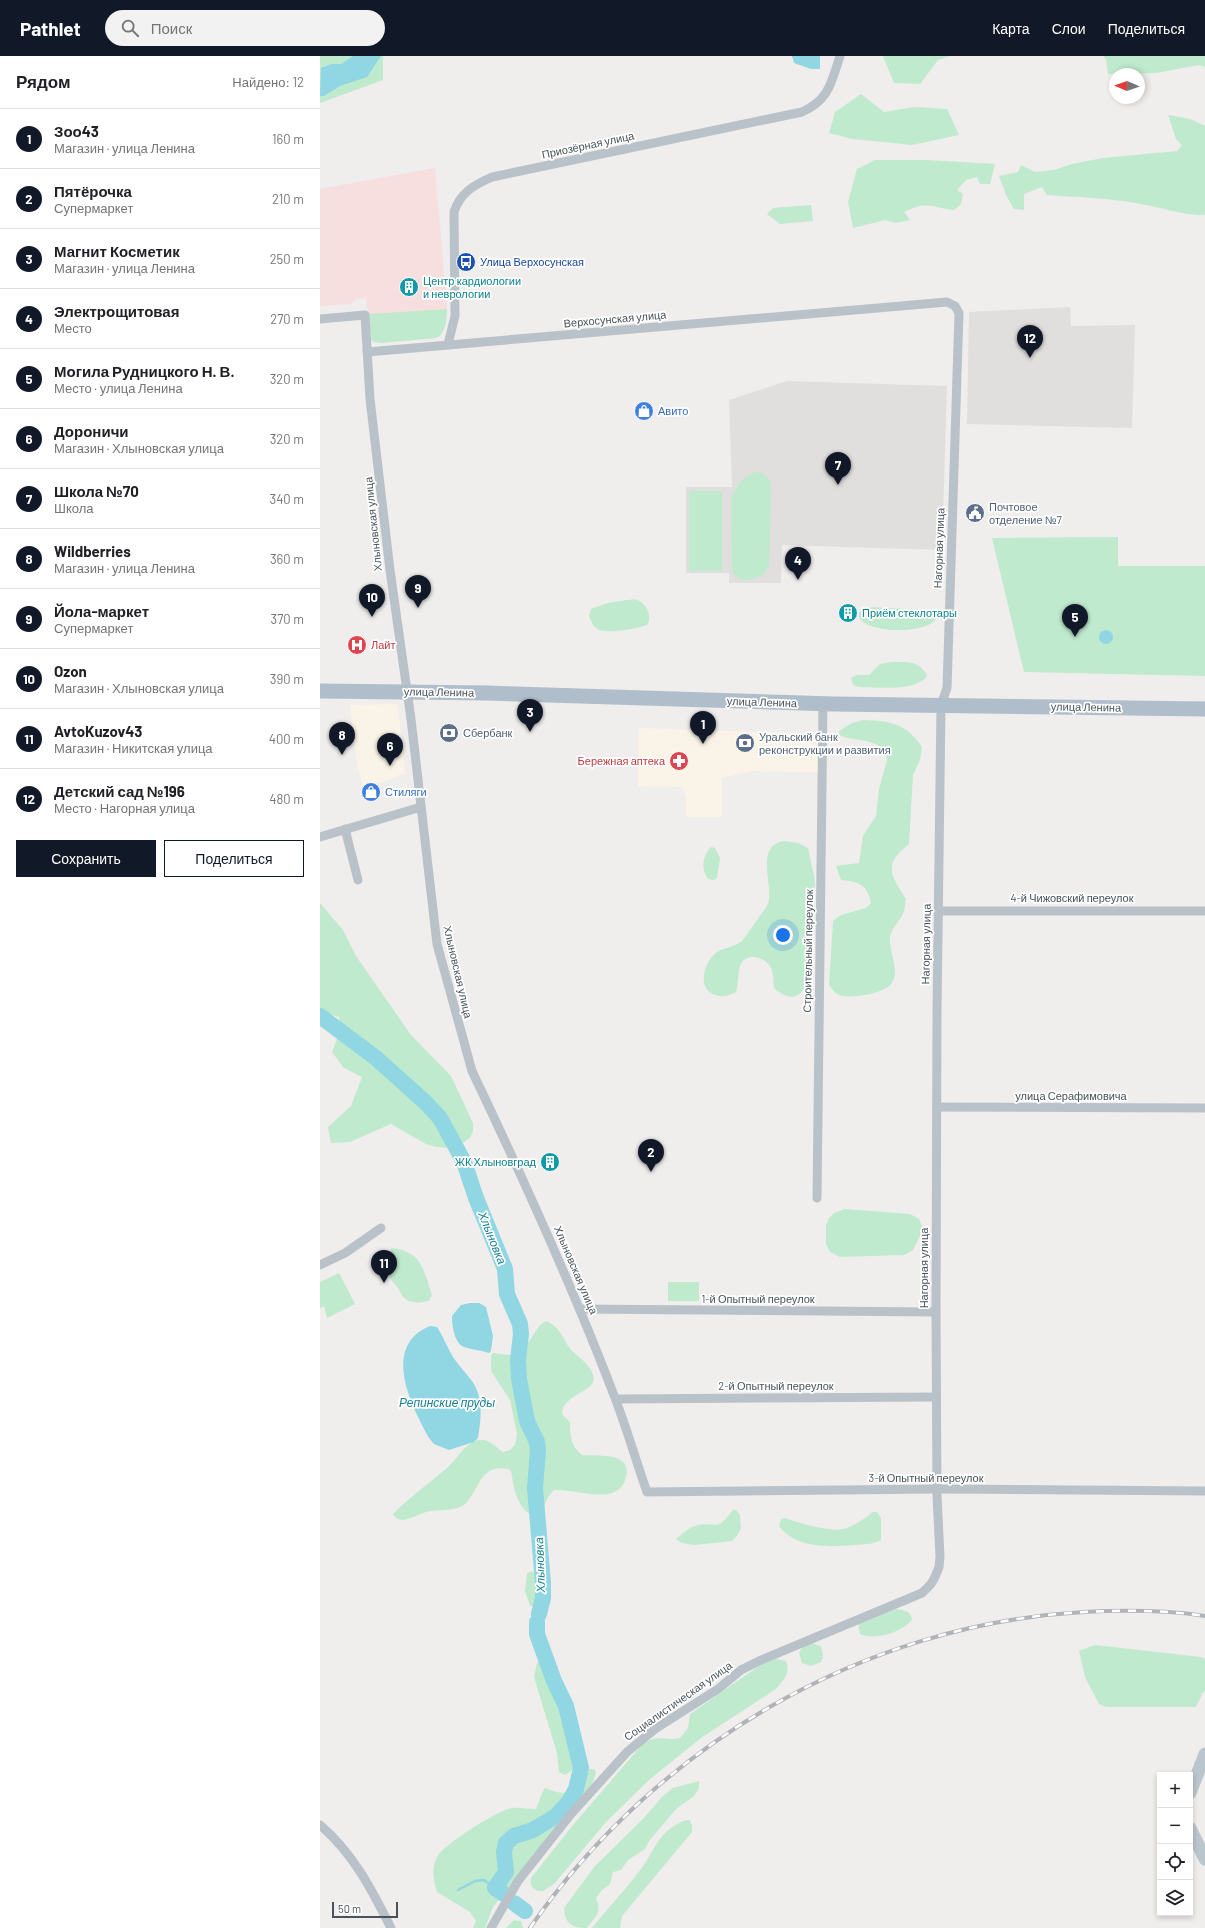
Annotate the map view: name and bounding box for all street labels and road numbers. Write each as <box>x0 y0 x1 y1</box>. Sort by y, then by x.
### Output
street label: Приозёрная улица <box>541 128 636 161</box>
street label: Верхосунская улица <box>563 307 668 329</box>
street label: Хлыновская улица <box>361 475 384 572</box>
street label: Нагорная улица <box>931 507 946 589</box>
street label: улица Ленина <box>404 684 475 699</box>
street label: улица Ленина <box>727 694 798 709</box>
street label: улица Ленина <box>1051 699 1122 714</box>
street label: Строительный переулок <box>800 889 815 1013</box>
street label: 4-й Чижовский переулок <box>1010 891 1134 904</box>
street label: Нагорная улица <box>918 903 933 984</box>
street label: Хлыновская улица <box>442 924 476 1020</box>
street label: улица Серафимовича <box>1015 1089 1128 1102</box>
street label: Хлыновская улица <box>552 1224 601 1317</box>
street label: Нагорная улица <box>917 1227 930 1308</box>
street label: 1-й Опытный переулок <box>701 1292 815 1305</box>
street label: 2-й Опытный переулок <box>718 1379 834 1392</box>
street label: 3-й Опытный переулок <box>868 1471 984 1484</box>
street label: Социалистическая улица <box>621 1658 735 1743</box>

